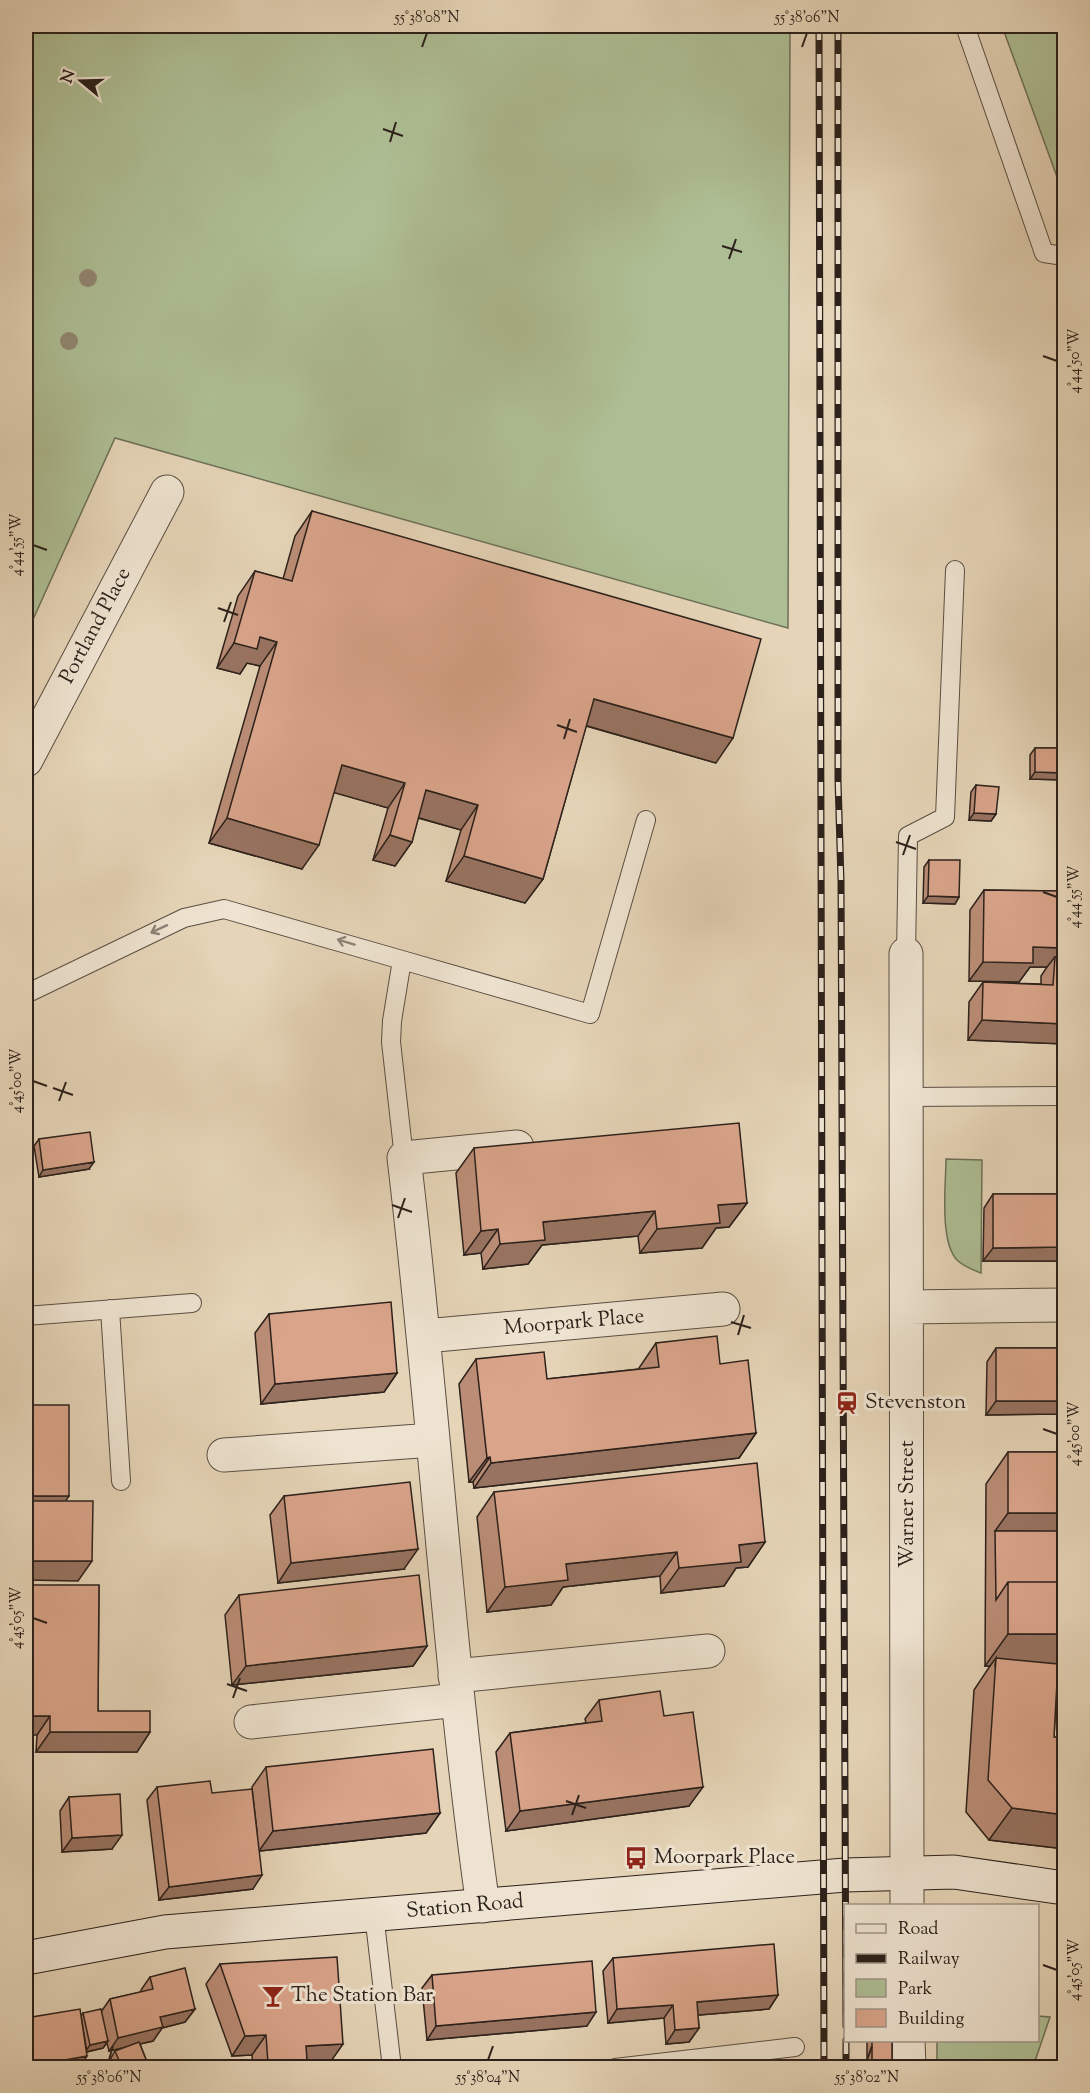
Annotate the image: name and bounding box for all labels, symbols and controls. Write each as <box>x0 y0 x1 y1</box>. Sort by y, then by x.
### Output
text: 55°38'08"N <box>394 8 459 29</box>
text: 55°38'06"N <box>774 8 839 29</box>
north arrow <box>51 51 111 111</box>
text: N <box>56 67 82 87</box>
text: 4°44'50"W <box>1065 328 1086 393</box>
text: 4°44'55"W <box>7 513 28 576</box>
street label: Portland Place <box>53 562 139 690</box>
text: 4°44'55"W <box>1065 865 1086 928</box>
one-way arrow <box>151 923 169 935</box>
one-way arrow <box>337 936 356 947</box>
text: 4°45'00"W <box>7 1048 28 1113</box>
street label: Moorpark Place <box>502 1302 646 1344</box>
place label: Stevenston <box>865 1388 966 1418</box>
station icon: Stevenston <box>834 1390 860 1416</box>
text: 4°45'00"W <box>1065 1401 1086 1466</box>
street label: Warner Street <box>893 1440 923 1568</box>
text: 4°45'05"W <box>7 1587 28 1649</box>
place label: Moorpark Place <box>654 1843 795 1873</box>
bus stop icon: Moorpark Place <box>623 1845 649 1871</box>
street label: Station Road <box>405 1887 525 1927</box>
legend <box>844 1904 1039 2042</box>
text: Road <box>898 1917 938 1943</box>
text: 4°45'05"W <box>1065 1939 1086 2001</box>
text: Railway <box>898 1947 960 1973</box>
text: Park <box>898 1977 933 2003</box>
place label: The Station Bar <box>291 1981 433 2011</box>
bar icon: The Station Bar <box>260 1983 286 2009</box>
text: Building <box>898 2007 964 2033</box>
text: 55°38'06"N <box>76 2068 141 2089</box>
text: 55°38'04"N <box>455 2068 520 2089</box>
text: 55°38'02"N <box>834 2068 899 2089</box>

